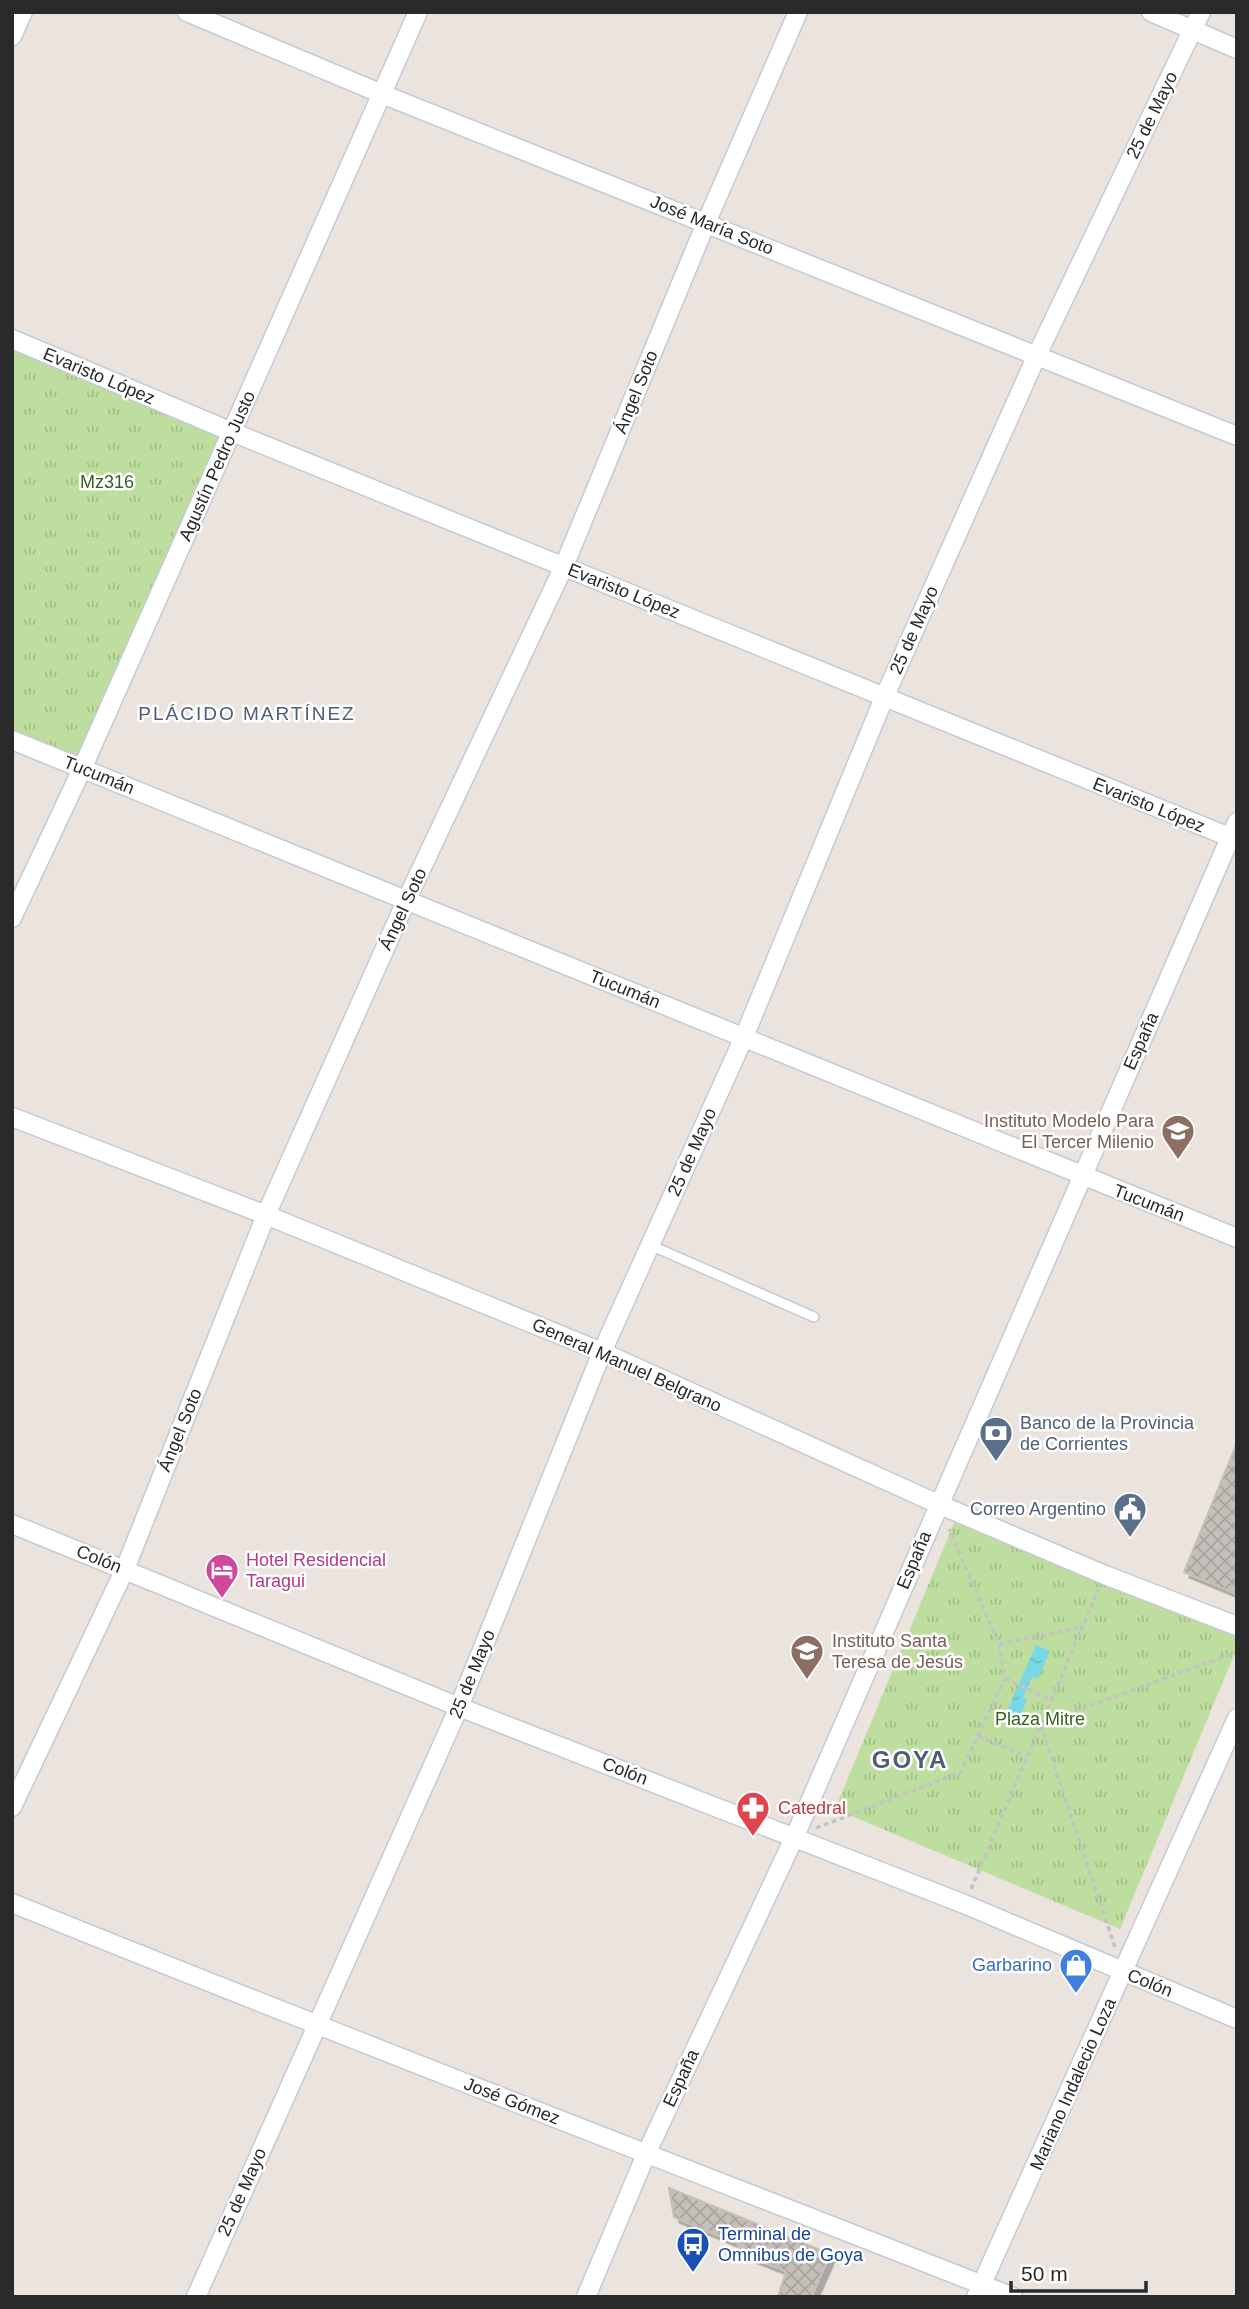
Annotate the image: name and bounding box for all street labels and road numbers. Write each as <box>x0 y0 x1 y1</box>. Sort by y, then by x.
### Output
street label: 25 de Mayo <box>1122 68 1182 162</box>
street label: José María Soto <box>647 191 777 259</box>
street label: Evaristo López <box>40 344 158 408</box>
street label: Ángel Soto <box>610 347 662 437</box>
street label: Agustín Pedro Justo <box>175 388 259 544</box>
street label: Evaristo López <box>565 559 683 623</box>
street label: 25 de Mayo <box>886 583 942 677</box>
street label: Tucumán <box>61 752 137 798</box>
street label: Evaristo López <box>1090 773 1208 837</box>
street label: Ángel Soto <box>375 865 431 953</box>
street label: Tucumán <box>587 966 663 1012</box>
street label: España <box>1119 1008 1163 1073</box>
street label: 25 de Mayo <box>664 1105 720 1199</box>
street label: Tucumán <box>1111 1180 1187 1226</box>
street label: General Manuel Belgrano <box>529 1314 725 1416</box>
street label: Ángel Soto <box>154 1385 206 1475</box>
street label: España <box>893 1527 936 1592</box>
street label: Colón <box>73 1541 125 1577</box>
street label: 25 de Mayo <box>445 1627 499 1721</box>
street label: Colón <box>599 1753 651 1789</box>
street label: Colón <box>1124 1965 1176 2001</box>
street label: Mariano Indalecio Loza <box>1026 1994 1120 2173</box>
street label: España <box>659 2045 703 2110</box>
street label: José Gómez <box>461 2074 563 2128</box>
street label: 25 de Mayo <box>214 2145 270 2239</box>

